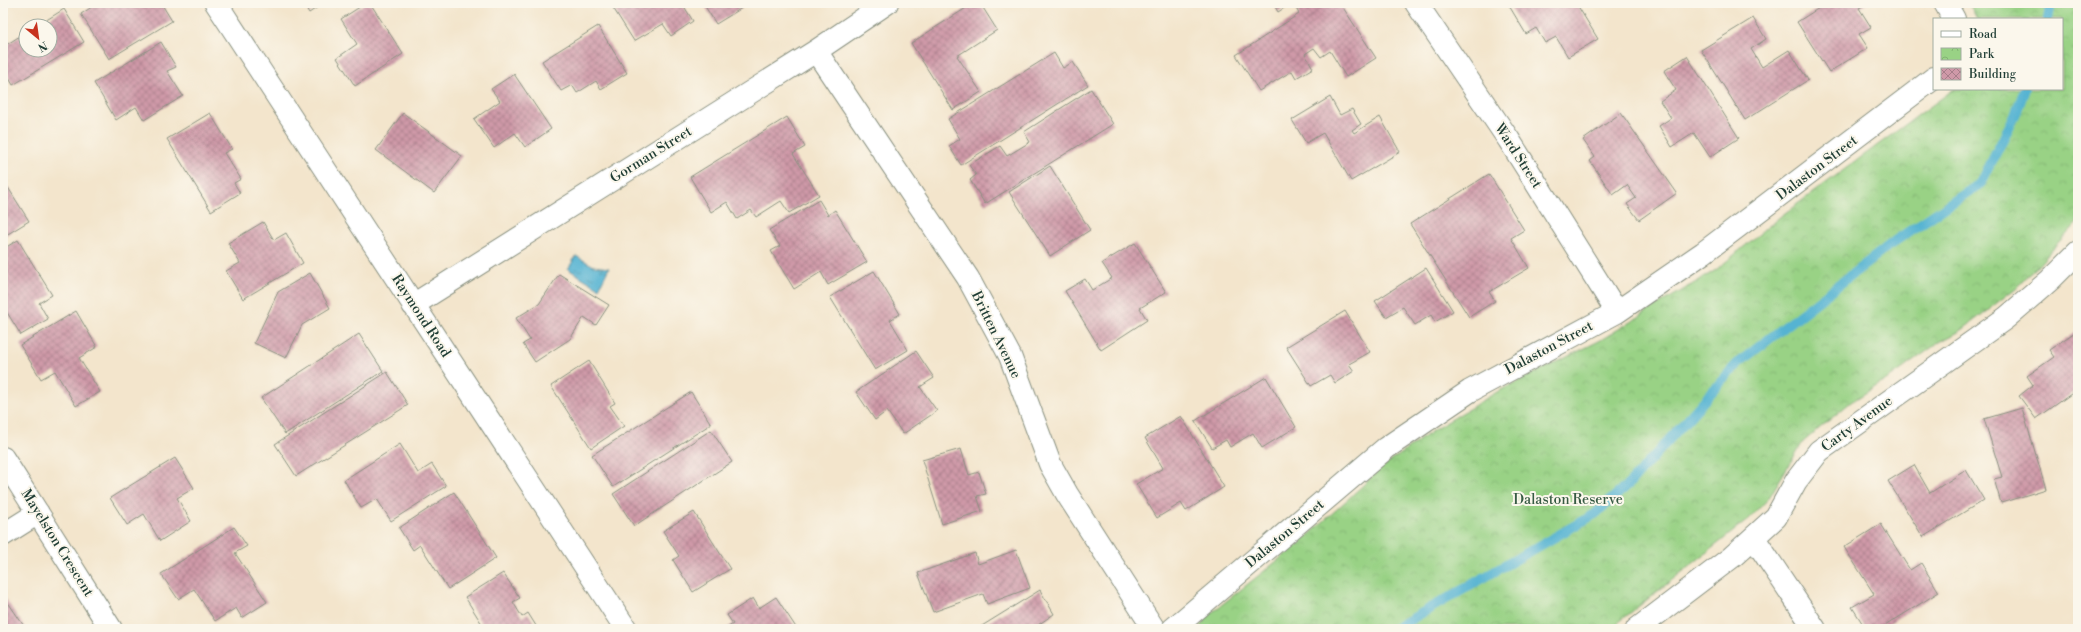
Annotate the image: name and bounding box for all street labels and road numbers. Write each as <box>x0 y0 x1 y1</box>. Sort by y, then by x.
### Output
street label: Ward Street <box>1490 119 1546 192</box>
street label: Gorman Street <box>607 123 695 187</box>
street label: Dalaston Street <box>1773 131 1861 204</box>
street label: Raymond Road <box>387 271 455 361</box>
street label: Britten Avenue <box>967 288 1025 382</box>
street label: Dalaston Street <box>1502 317 1596 379</box>
street label: Carty Avenue <box>1818 392 1896 456</box>
street label: Mayelston Crescent <box>17 486 97 600</box>
street label: Dalaston Street <box>1242 496 1328 572</box>

